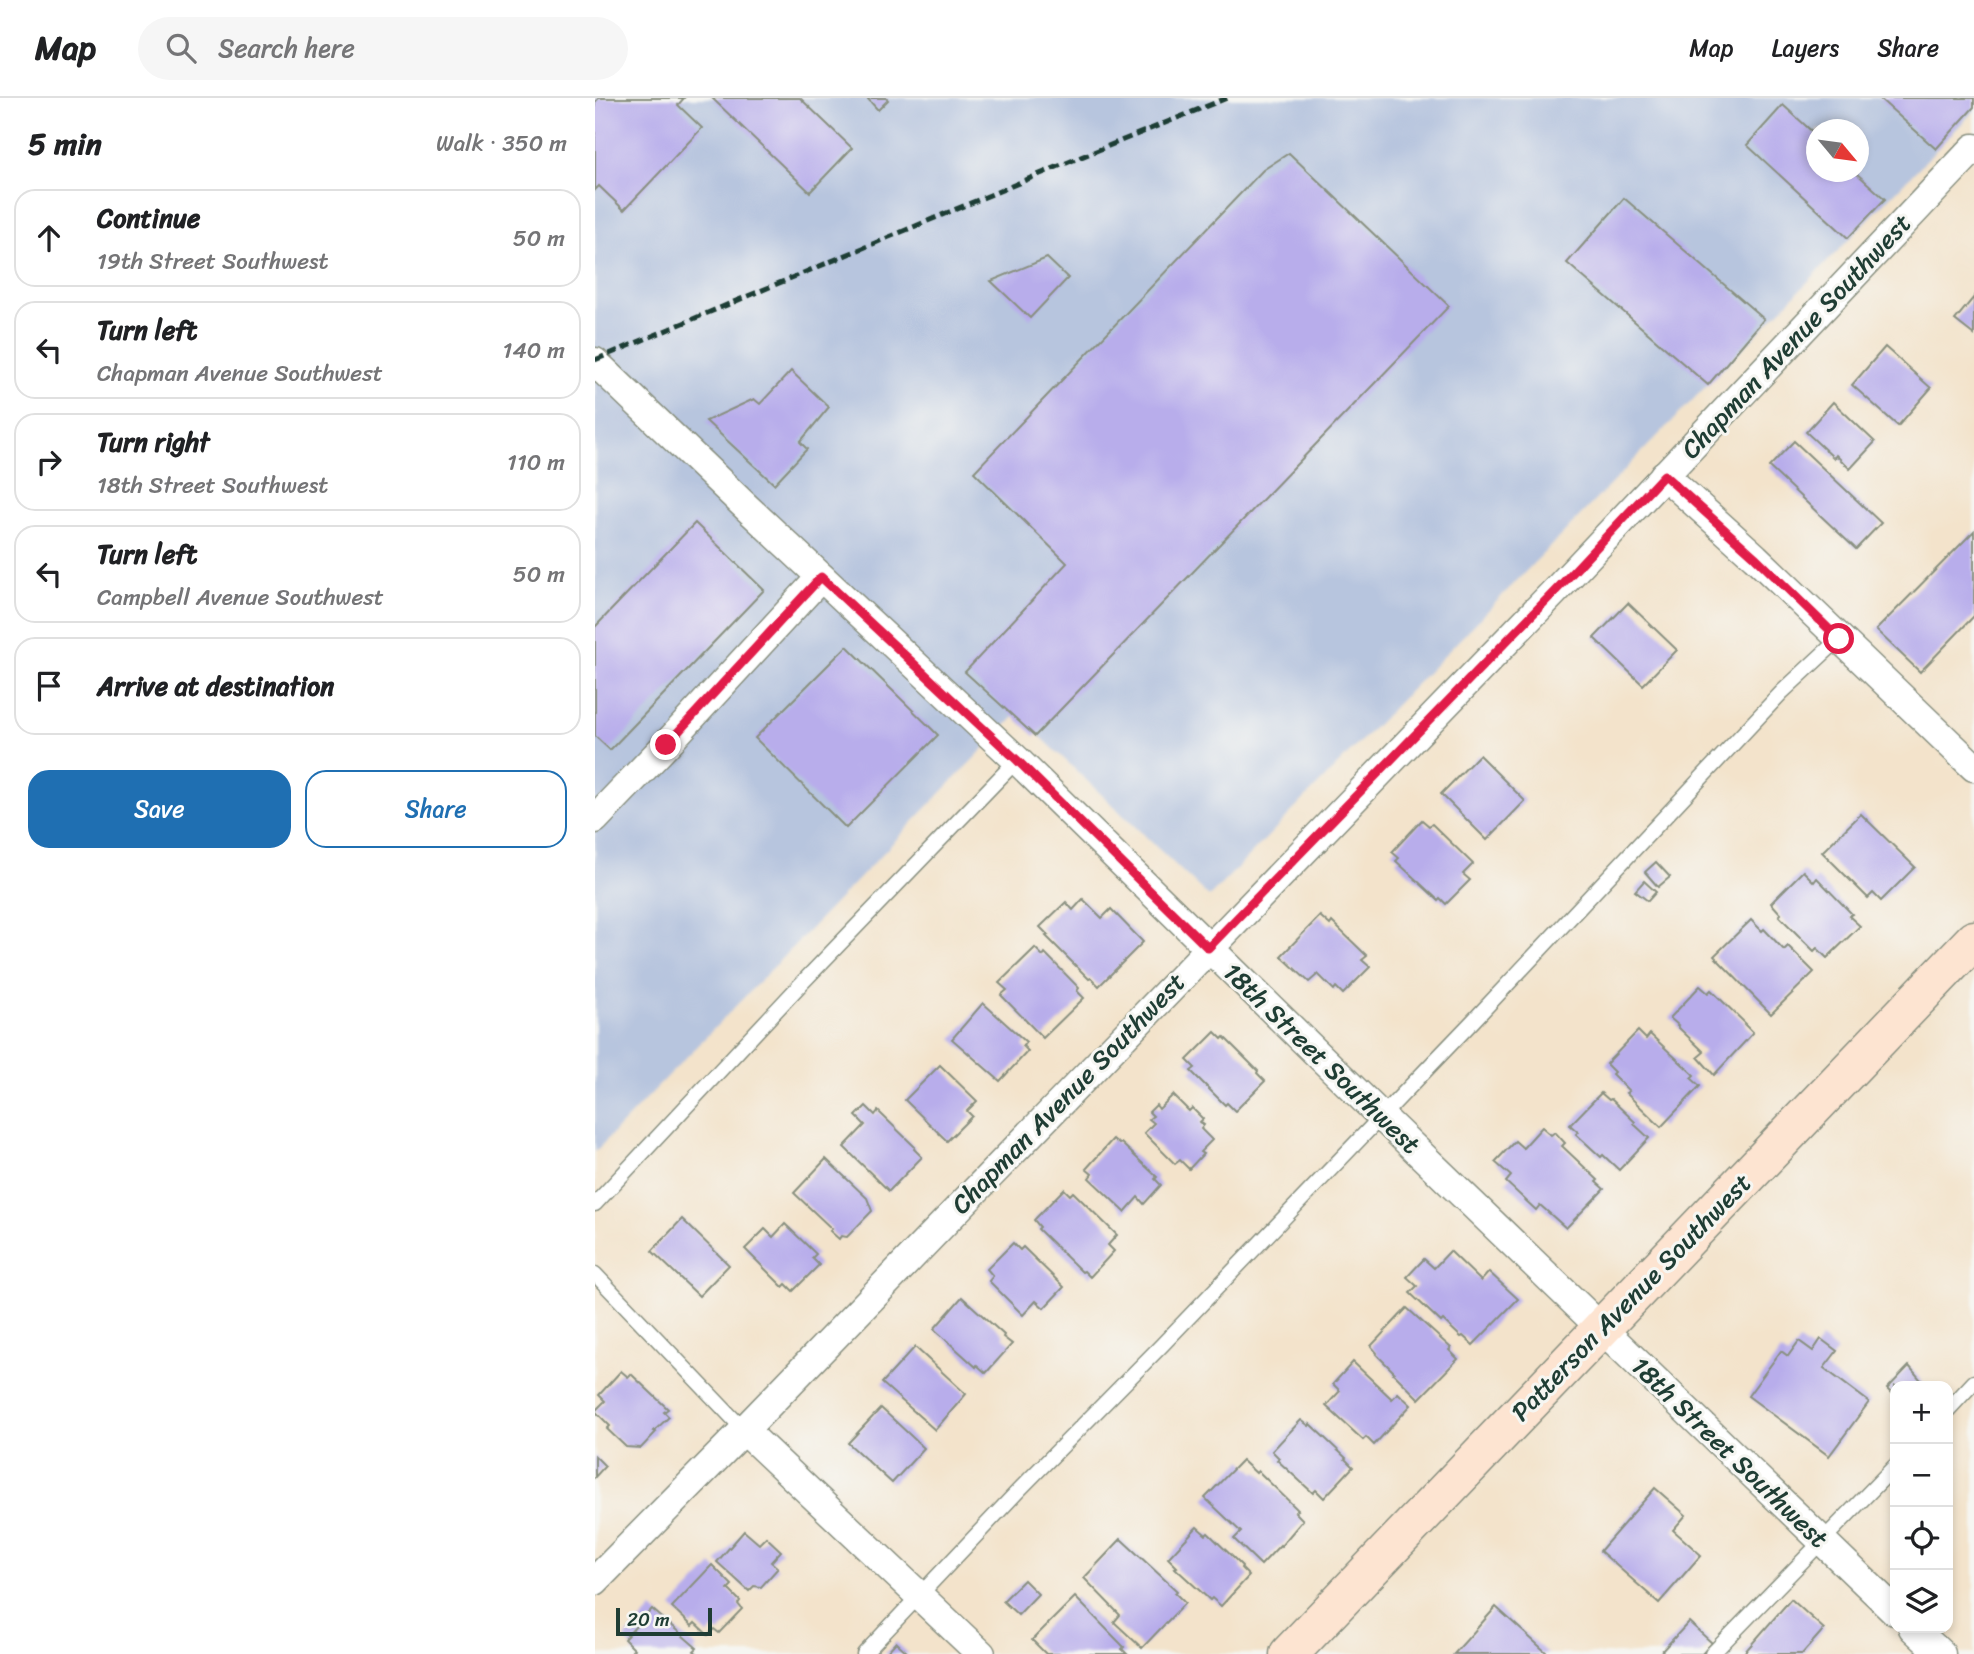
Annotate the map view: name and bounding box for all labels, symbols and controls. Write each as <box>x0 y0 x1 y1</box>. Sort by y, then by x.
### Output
search box <box>138 17 628 80</box>
text: Map <box>35 19 96 77</box>
text: Search here <box>218 25 355 71</box>
text: Map <box>1689 27 1734 69</box>
text: Layers <box>1772 27 1839 69</box>
text: Share <box>1877 27 1939 69</box>
icon: search <box>162 29 200 67</box>
text: 5 min <box>28 117 102 171</box>
north arrow <box>1806 119 1869 182</box>
text: Walk · 350 m <box>436 123 567 164</box>
text: Continue <box>97 195 200 241</box>
street label: Chapman Avenue Southwest <box>1669 202 1923 470</box>
text: 50 m <box>513 218 565 259</box>
icon: ahead <box>30 219 68 257</box>
text: 19th Street Southwest <box>97 241 329 282</box>
text: Turn left <box>97 307 197 353</box>
text: 140 m <box>503 330 565 371</box>
icon: left <box>30 331 68 369</box>
text: Chapman Avenue Southwest <box>97 353 383 394</box>
text: Turn right <box>97 419 210 465</box>
text: 110 m <box>507 442 565 483</box>
icon: right <box>30 443 68 481</box>
text: 18th Street Southwest <box>97 465 328 506</box>
text: Turn left <box>97 531 197 577</box>
text: 50 m <box>513 554 565 595</box>
icon: left <box>30 555 68 593</box>
text: Campbell Avenue Southwest <box>97 577 384 618</box>
route start <box>1823 623 1854 654</box>
text: Arrive at destination <box>97 663 334 709</box>
icon: arrive <box>30 667 68 705</box>
route end <box>650 729 681 760</box>
button: Save <box>28 770 291 848</box>
button: Share <box>305 770 567 848</box>
street label: 18th Street Southwest <box>1212 951 1432 1165</box>
street label: Chapman Avenue Southwest <box>939 961 1197 1225</box>
street label: Patterson Avenue Southwest <box>1499 1162 1763 1432</box>
street label: 18th Street Southwest <box>1620 1345 1840 1559</box>
map controls <box>1890 1381 1953 1633</box>
button: + <box>1890 1381 1953 1444</box>
button: − <box>1890 1444 1953 1507</box>
button: locate <box>1890 1507 1953 1570</box>
button: layers <box>1890 1570 1953 1633</box>
text: 20 m <box>627 1603 670 1636</box>
scale bar <box>616 1605 712 1637</box>

